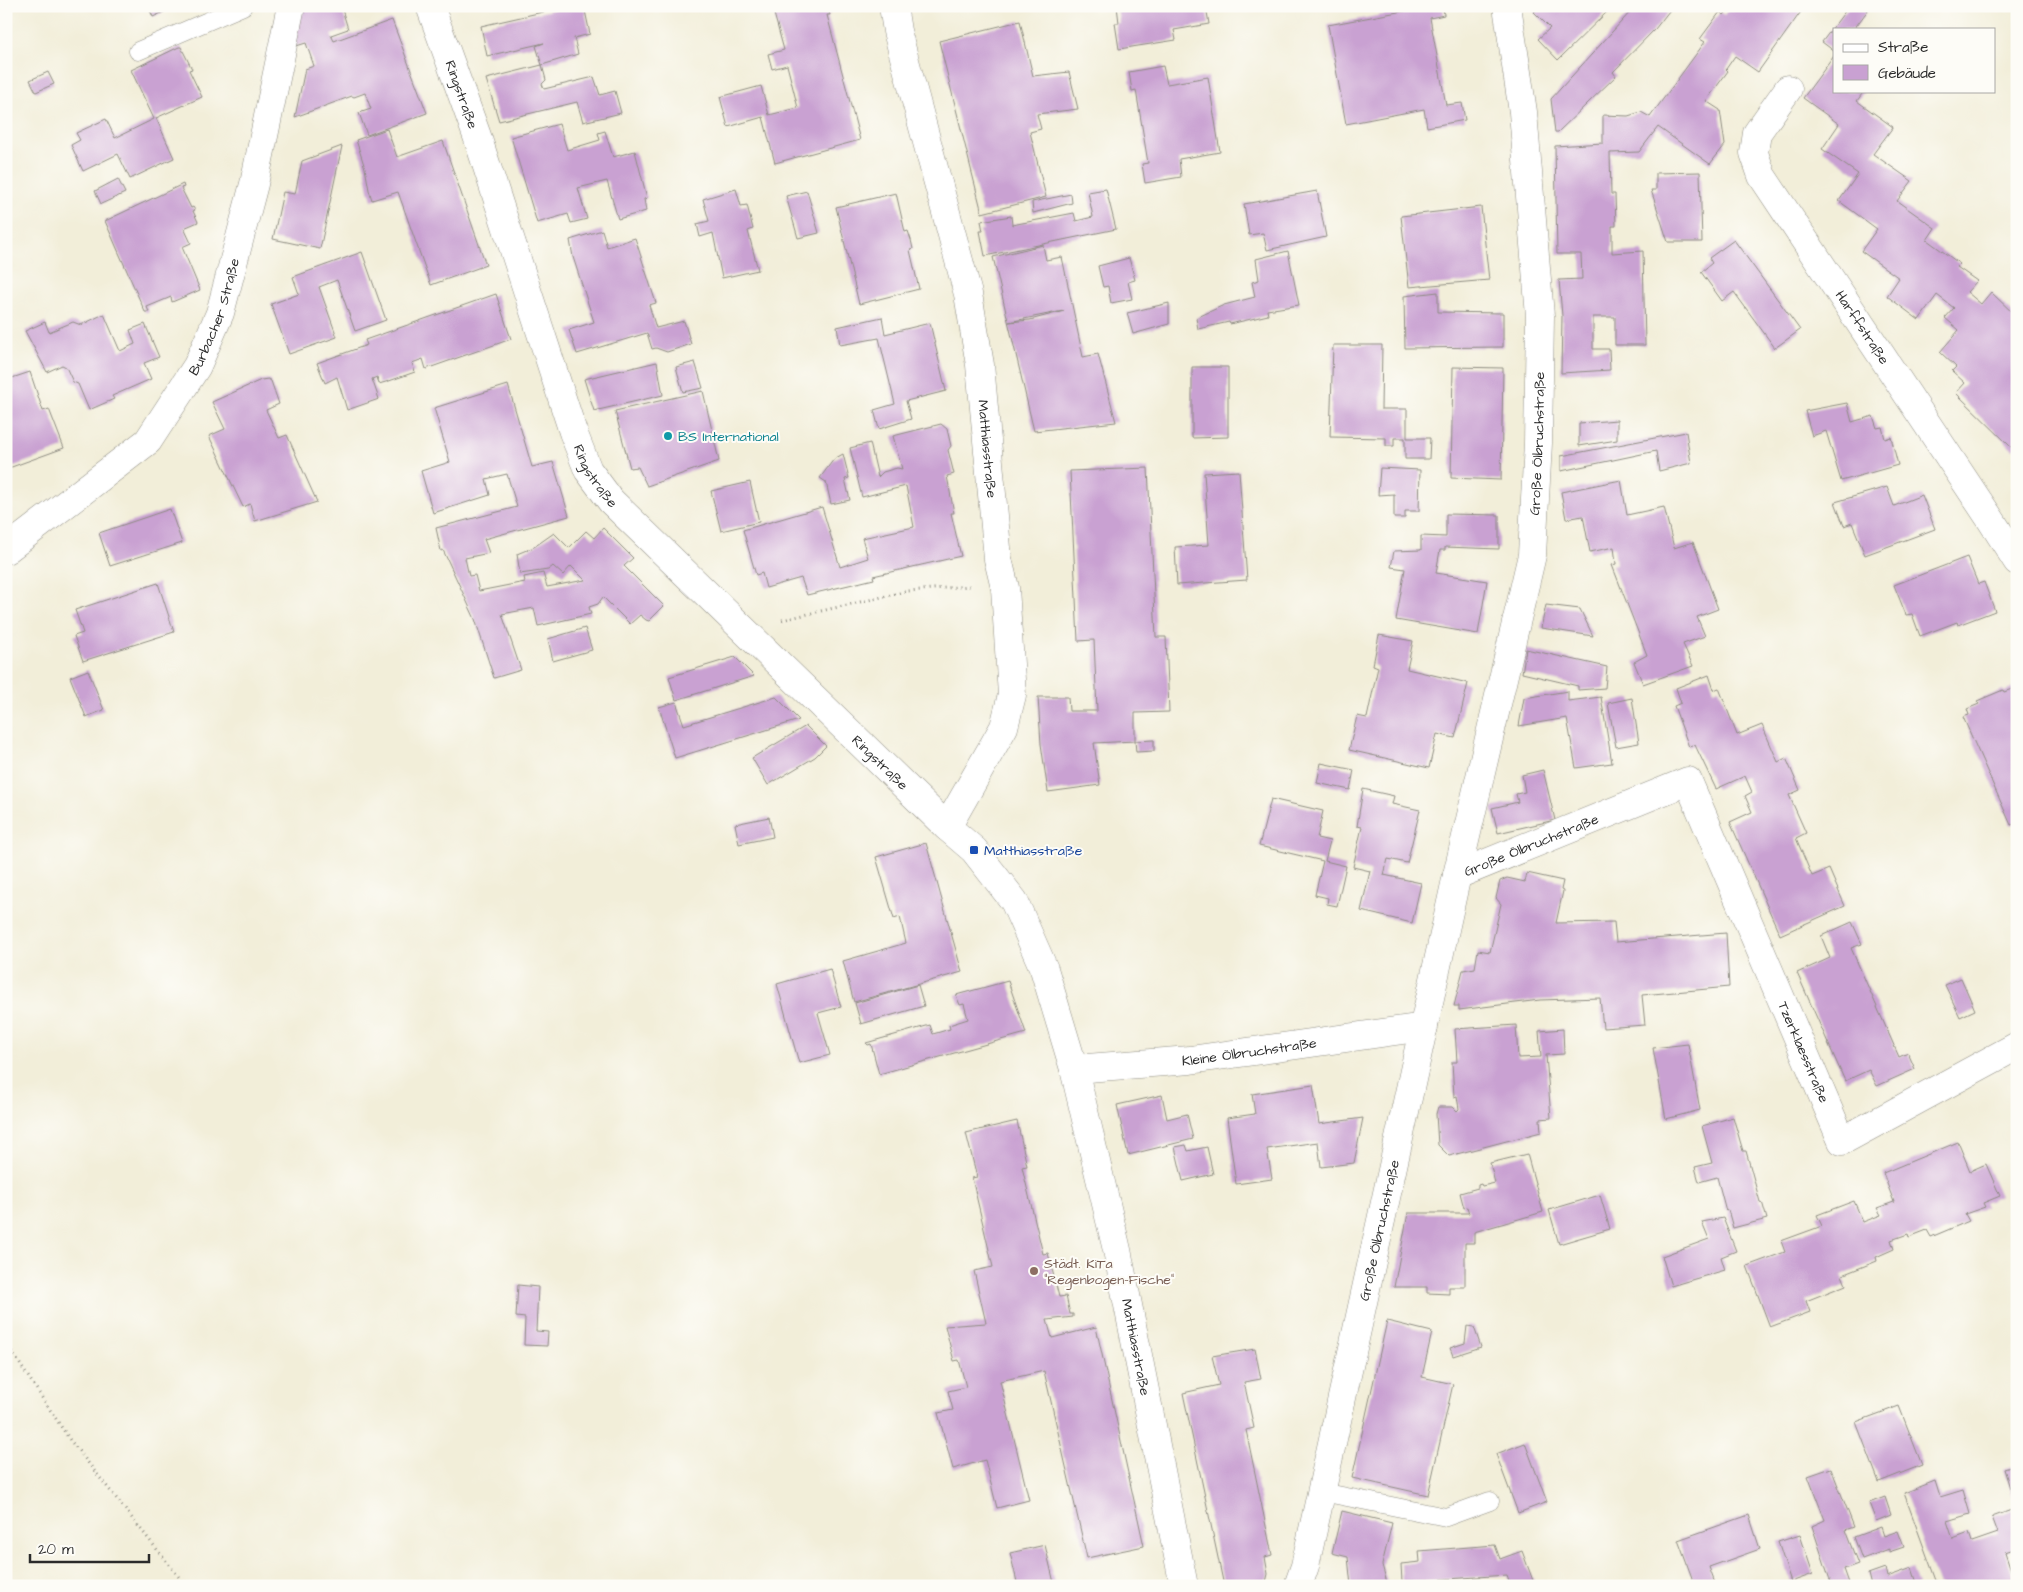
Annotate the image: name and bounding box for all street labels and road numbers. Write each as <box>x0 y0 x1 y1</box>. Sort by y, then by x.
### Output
street label: Ringstraße <box>439 58 483 132</box>
street label: Burbacher Straße <box>184 256 245 380</box>
street label: Harffstraße <box>1830 287 1894 369</box>
street label: Große Ölbruchstraße <box>1525 371 1550 516</box>
street label: Matthiasstraße <box>972 399 1001 499</box>
street label: Ringstraße <box>568 442 622 513</box>
street label: Ringstraße <box>847 731 912 795</box>
street label: Große Ölbruchstraße <box>1461 809 1602 882</box>
street label: Tzerklaesstraße <box>1772 998 1834 1107</box>
street label: Kleine Ölbruchstraße <box>1181 1033 1318 1072</box>
street label: Große Ölbruchstraße <box>1355 1158 1405 1303</box>
street label: Matthiasstraße <box>1116 1297 1155 1398</box>

